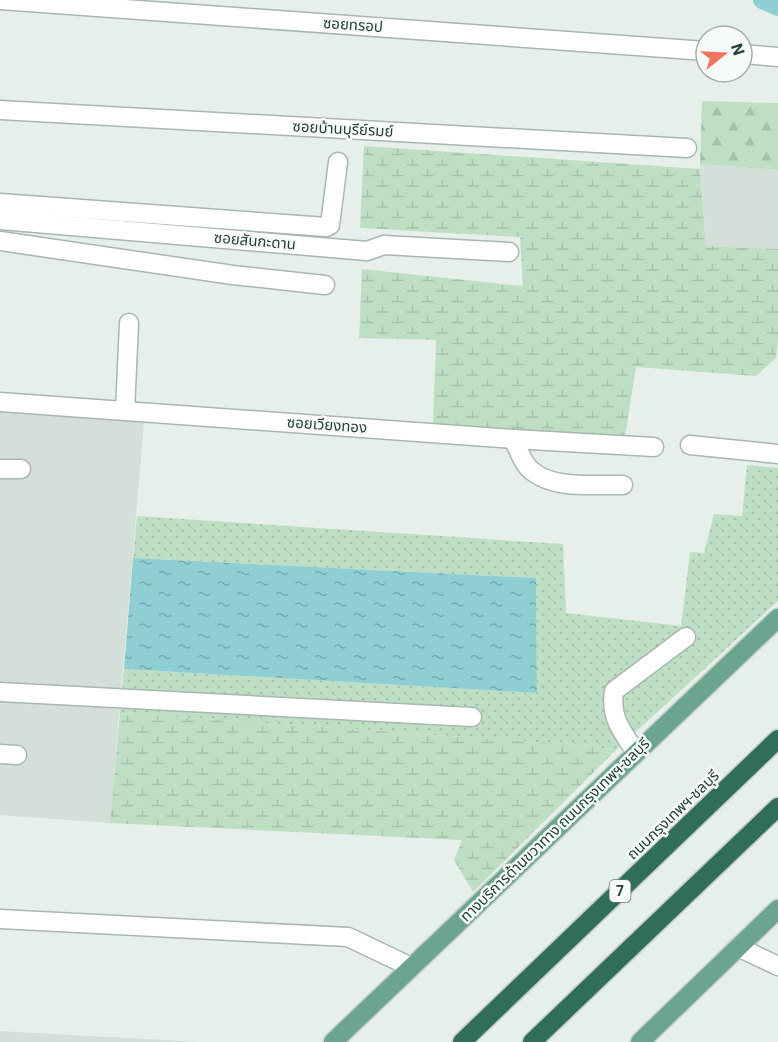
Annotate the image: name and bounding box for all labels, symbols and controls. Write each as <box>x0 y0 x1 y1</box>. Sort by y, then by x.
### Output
street label: ซอยทรอป <box>322 14 384 36</box>
north arrow <box>694 24 754 84</box>
text: N <box>727 41 749 58</box>
street label: ซอยบ้านบุรีย์รมย์ <box>292 117 394 141</box>
street label: ซอยสันกะดาน <box>213 228 297 254</box>
street label: ซอยเวียงทอง <box>286 413 368 437</box>
street label: ทางบริการด้านขวาทาง ถนนกรุงเทพฯ-ชลบุรี <box>457 735 653 925</box>
street label: ถนนกรุงเทพฯ-ชลบุรี <box>623 767 723 863</box>
road number: 7 <box>610 880 630 902</box>

